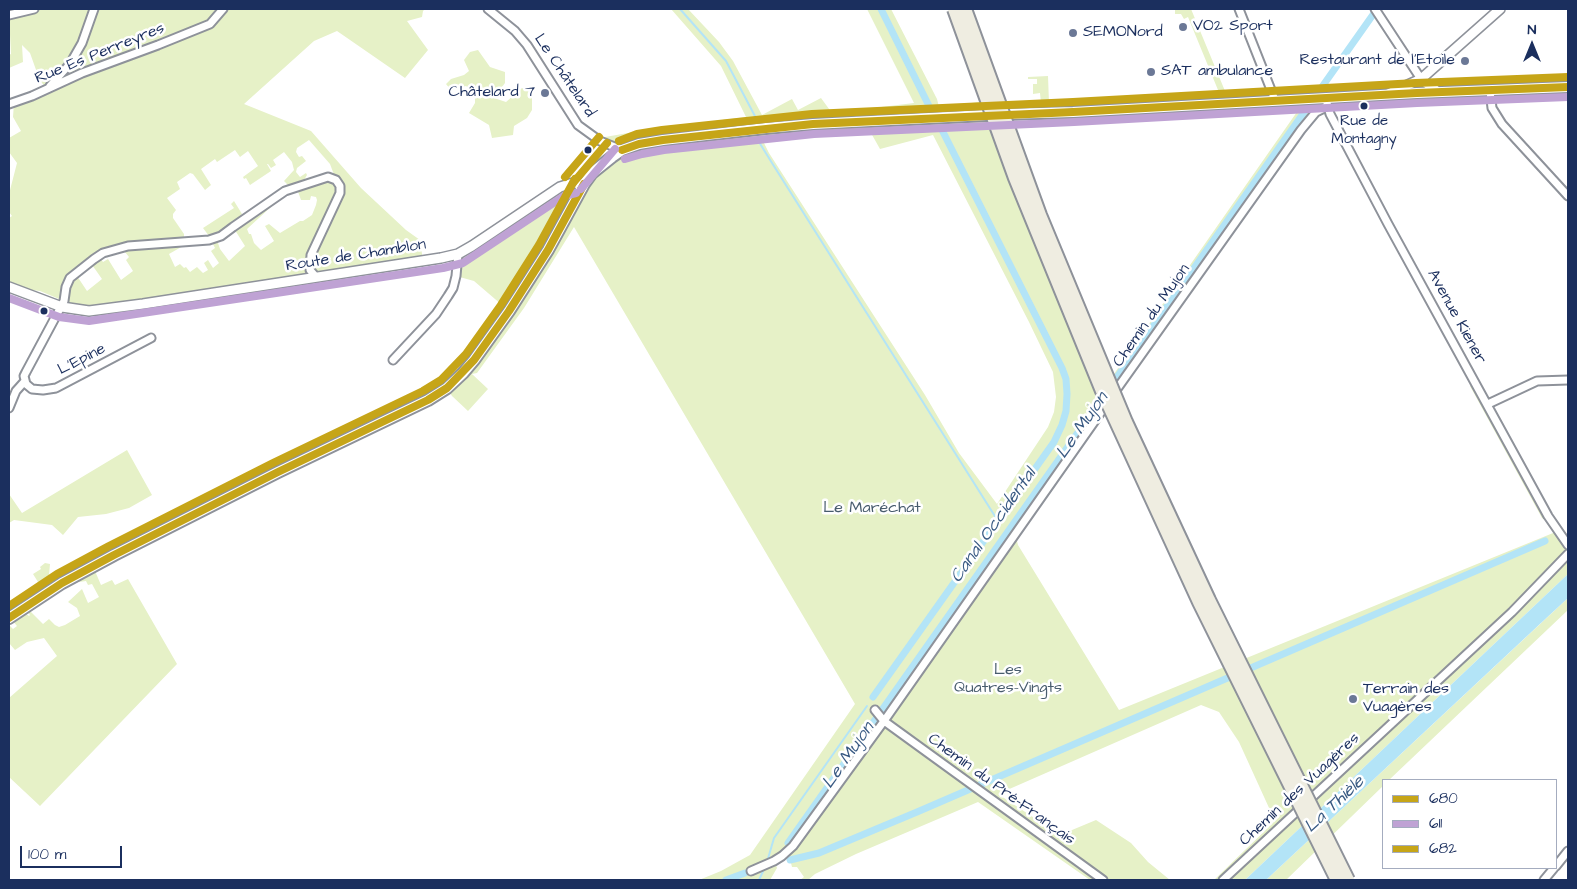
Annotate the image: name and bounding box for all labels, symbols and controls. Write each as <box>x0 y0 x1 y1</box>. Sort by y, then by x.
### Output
place label: VO2 Sport <box>1193 17 1273 37</box>
street label: Rue Es Perreyres <box>32 19 168 89</box>
north arrow <box>1507 20 1557 70</box>
text: N <box>1528 20 1536 40</box>
marker: VO2 Sport <box>1177 21 1189 33</box>
place label: SEMONord <box>1083 23 1163 43</box>
marker: SEMONord <box>1067 27 1079 39</box>
street label: Le Châtelard <box>529 31 599 121</box>
place label: Restaurant de l'Etoile <box>1299 51 1455 71</box>
marker: Restaurant de l'Etoile <box>1459 55 1471 67</box>
place label: SAT ambulance <box>1161 62 1273 82</box>
marker: SAT ambulance <box>1145 66 1157 78</box>
place label: Châtelard 7 <box>449 83 535 103</box>
marker: Châtelard 7 <box>539 87 551 99</box>
marker: Rue de Montagny <box>1359 101 1369 111</box>
place label: Rue de Montagny <box>1331 113 1397 148</box>
unlabelled marker <box>583 145 593 155</box>
street label: Route de Chamblon <box>285 235 427 277</box>
street label: Chemin du Mujon <box>1109 261 1195 371</box>
street label: Avenue Kiener <box>1422 267 1490 367</box>
unlabelled marker <box>39 306 49 316</box>
street label: L'Epine <box>55 340 109 380</box>
water label: Le Mujon <box>1052 389 1114 463</box>
water label: Canal Occidental <box>946 465 1042 587</box>
park label: Le Maréchat <box>823 499 921 519</box>
park label: Les Quatres-Vingts <box>954 661 1062 699</box>
place label: Terrain des Vuagères <box>1363 680 1449 718</box>
marker: Terrain des Vuagères <box>1347 693 1359 705</box>
water label: Le Mujon <box>818 719 880 793</box>
street label: Chemin des Vuagères <box>1236 729 1364 851</box>
street label: Chemin du Pré-Français <box>924 730 1078 850</box>
water label: La Thièle <box>1301 772 1369 838</box>
legend <box>1382 779 1557 869</box>
text: 680 <box>1429 788 1458 809</box>
text: 611 <box>1429 813 1442 834</box>
scale bar <box>22 836 125 868</box>
text: 682 <box>1429 838 1457 859</box>
text: 100 m <box>28 844 67 865</box>

